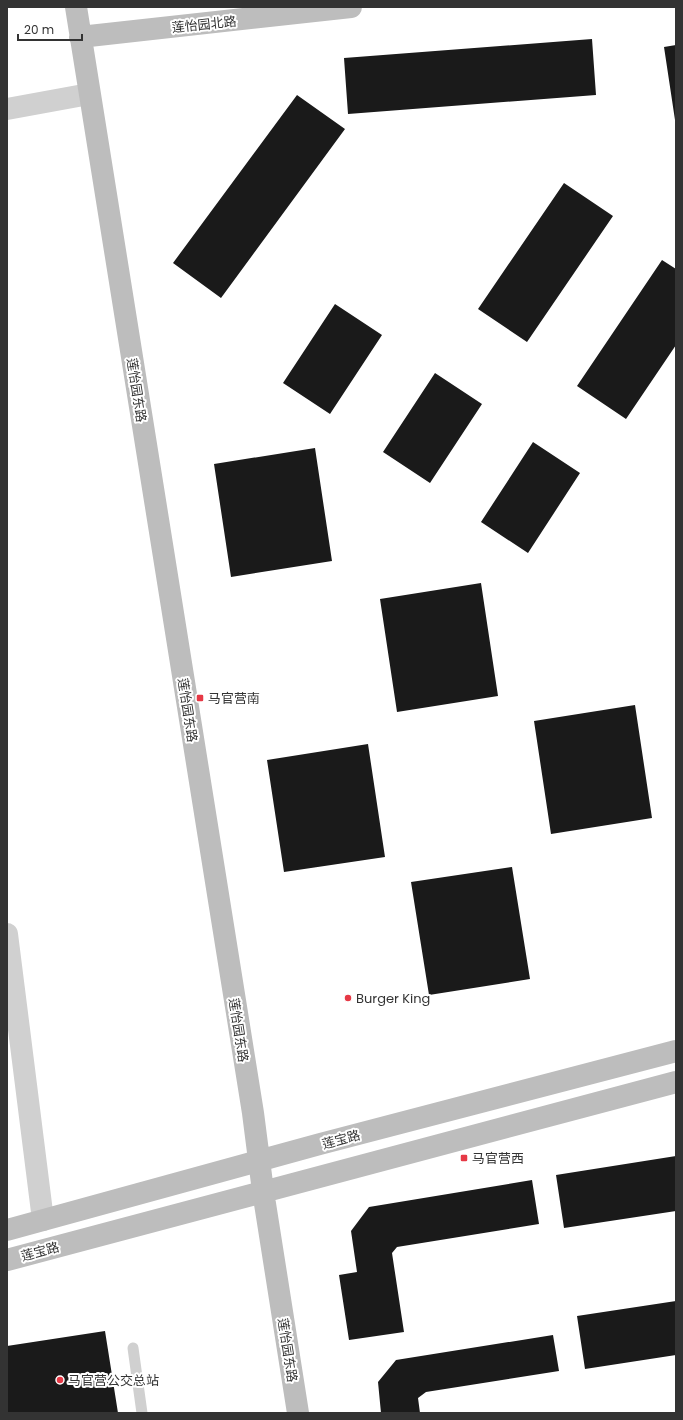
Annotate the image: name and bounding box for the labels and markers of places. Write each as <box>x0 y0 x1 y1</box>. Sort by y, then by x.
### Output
place label: 马官营南 <box>208 689 260 708</box>
marker: 马官营南 <box>195 693 205 703</box>
place label: Burger King <box>356 989 430 1008</box>
marker: Burger King <box>343 993 353 1003</box>
place label: 马官营西 <box>472 1149 524 1168</box>
marker: 马官营西 <box>459 1153 469 1163</box>
place label: 马官营公交总站 <box>68 1371 159 1390</box>
marker: 马官营公交总站 <box>55 1375 65 1385</box>

